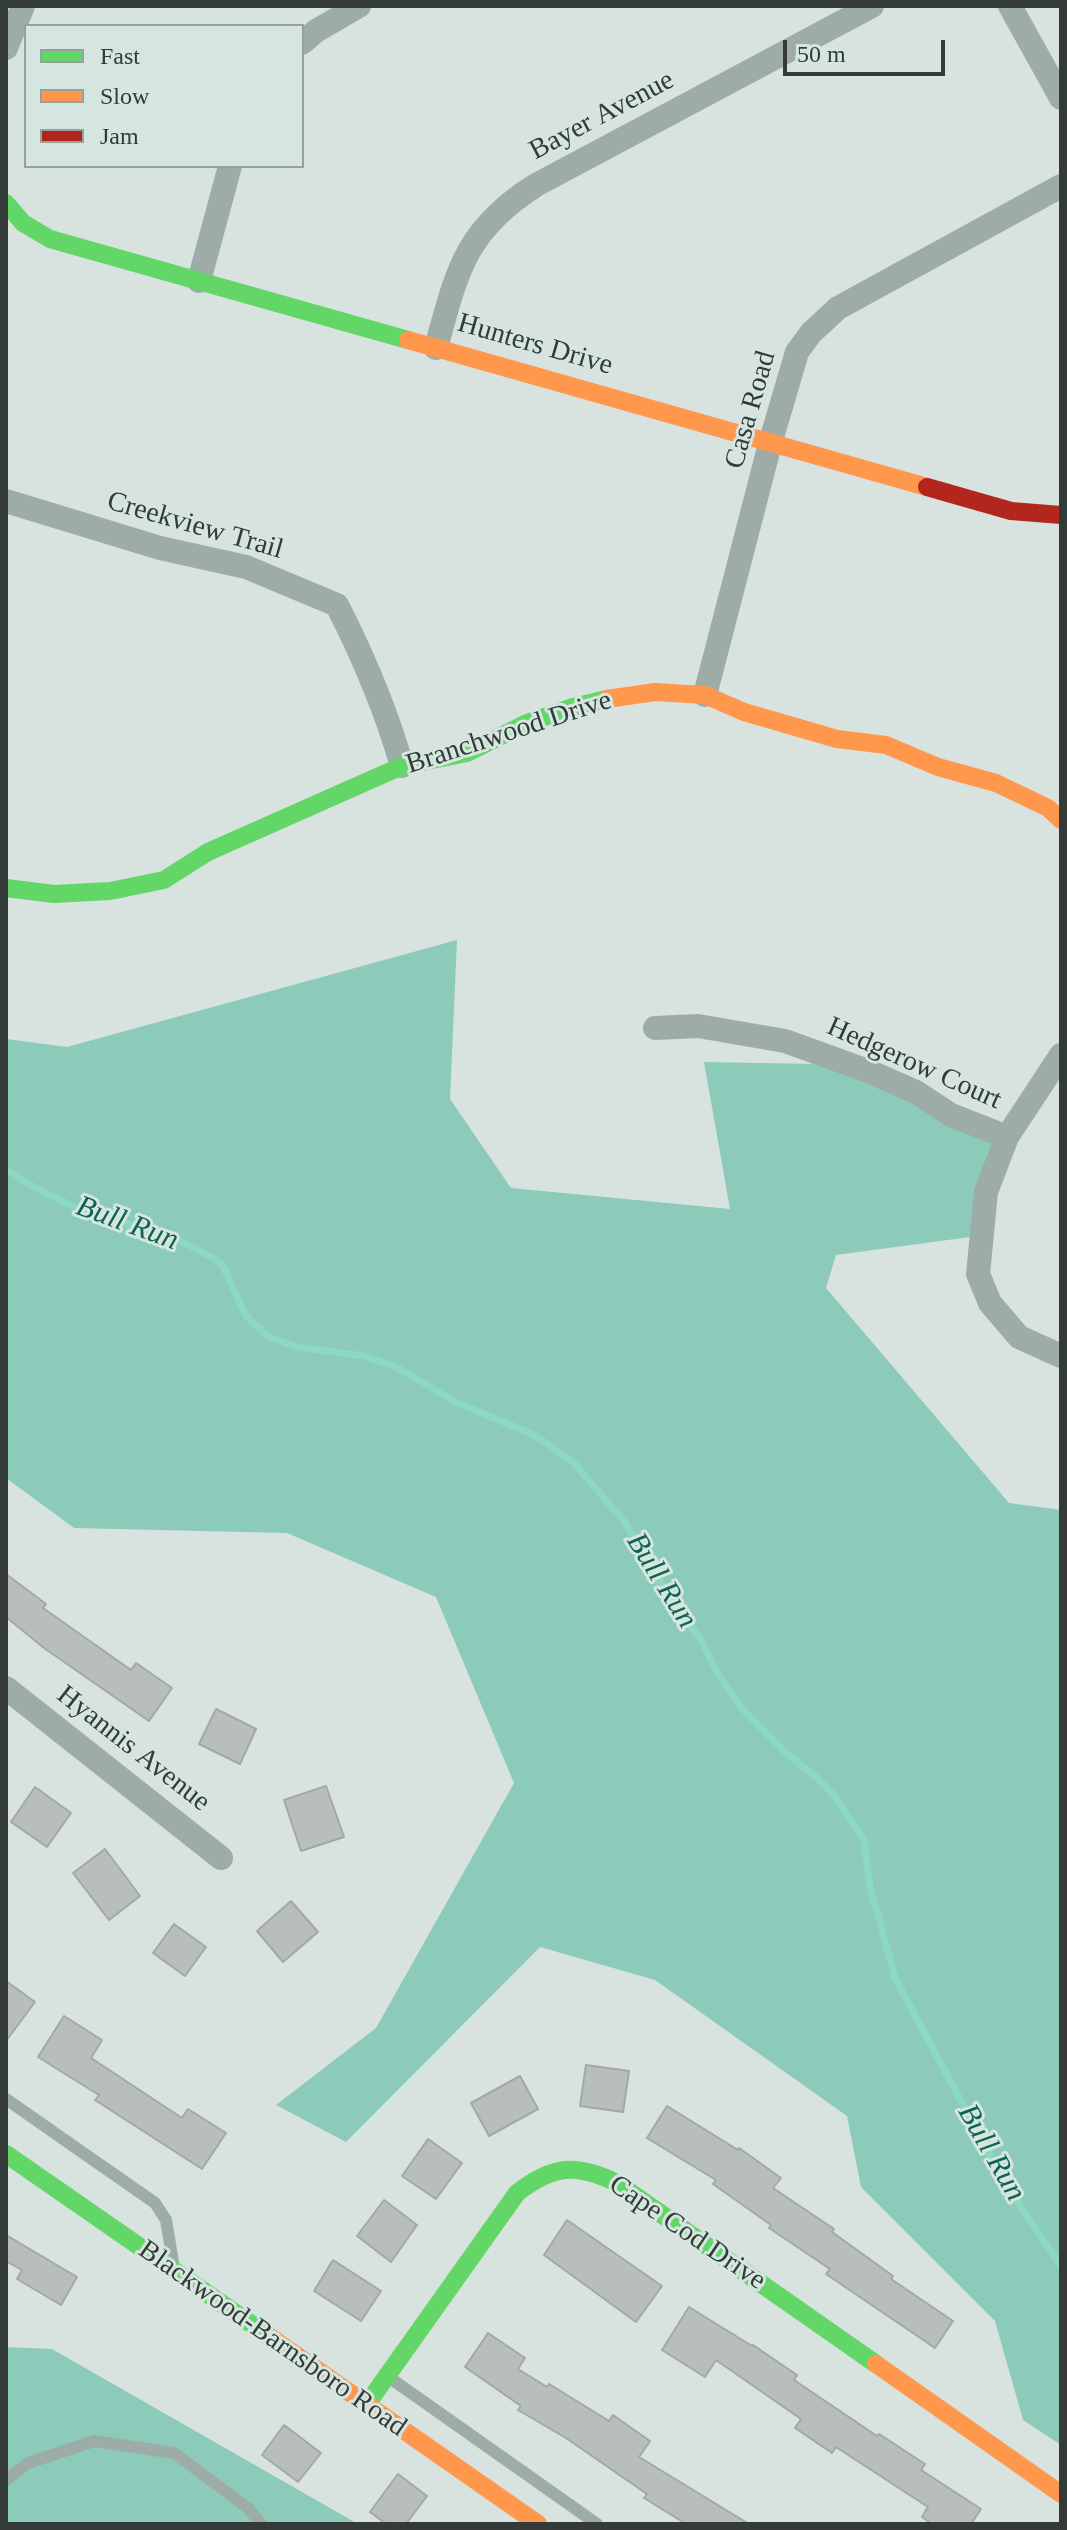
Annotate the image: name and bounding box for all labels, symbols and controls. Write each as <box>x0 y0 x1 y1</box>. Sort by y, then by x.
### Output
legend <box>24 24 304 168</box>
scale bar <box>787 24 949 74</box>
text: 50 m <box>797 41 846 67</box>
text: Fast <box>100 43 140 69</box>
street label: Bayer Avenue <box>524 64 680 168</box>
text: Slow <box>100 83 149 109</box>
text: Jam <box>100 123 139 149</box>
street label: Hunters Drive <box>454 307 616 383</box>
street label: Casa Road <box>718 347 784 473</box>
street label: Creekview Trail <box>103 485 287 567</box>
street label: Branchwood Drive <box>402 684 616 782</box>
street label: Hedgerow Court <box>822 1011 1006 1117</box>
water label: Bull Run <box>71 1189 183 1259</box>
water label: Bull Run <box>618 1527 704 1635</box>
street label: Hyannis Avenue <box>50 1679 216 1819</box>
water label: Bull Run <box>949 2098 1033 2208</box>
street label: Cape Cod Drive <box>602 2168 772 2298</box>
street label: Blackwood-Barnsboro Road <box>131 2234 413 2444</box>

